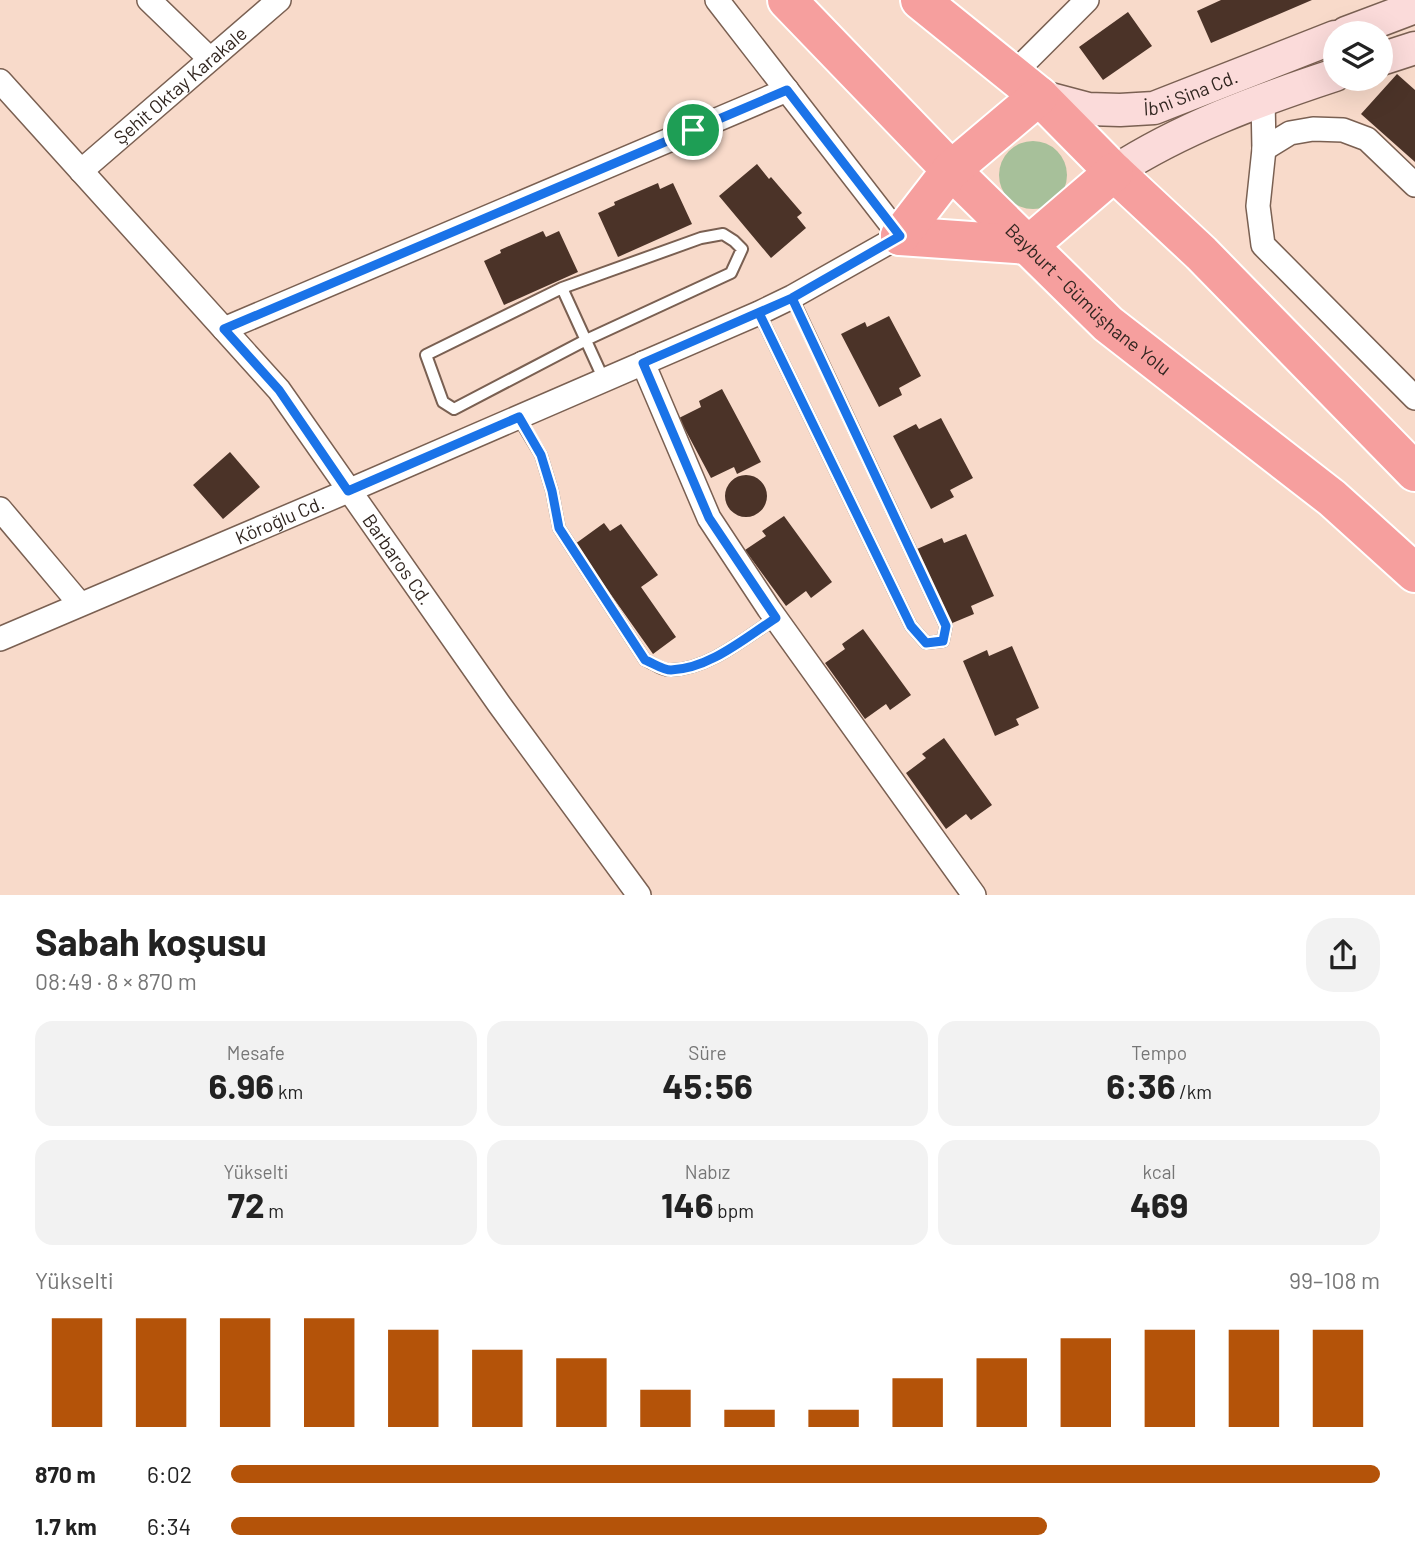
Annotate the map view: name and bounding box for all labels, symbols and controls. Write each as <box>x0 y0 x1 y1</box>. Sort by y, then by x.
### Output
street label: Şehit Oktay Karakale <box>109 21 251 149</box>
map controls <box>1323 21 1393 91</box>
button: layers <box>1323 21 1393 91</box>
street label: İbni Sina Cd. <box>1143 64 1241 120</box>
pin <box>663 100 723 160</box>
icon: arrive <box>674 111 712 149</box>
street label: Bayburt - Gümüşhane Yolu <box>1001 218 1176 380</box>
street label: Köroğlu Cd. <box>232 491 328 549</box>
street label: Barbaros Cd. <box>358 509 438 609</box>
text: Sabah koşusu <box>35 918 267 964</box>
button: share <box>1306 918 1380 992</box>
text: 08:49 · 8 × 870 m <box>35 967 197 995</box>
text: Mesafe <box>227 1041 285 1064</box>
text: Süre <box>688 1041 727 1064</box>
text: Tempo <box>1131 1041 1187 1064</box>
text: 6.96 <box>208 1064 274 1106</box>
text: 45:56 <box>662 1064 753 1106</box>
text: 6:36 <box>1106 1064 1175 1106</box>
text: km <box>274 1080 303 1103</box>
text: /km <box>1175 1080 1212 1103</box>
text: Yükselti <box>224 1160 288 1183</box>
text: Nabız <box>685 1160 730 1183</box>
text: kcal <box>1143 1160 1176 1183</box>
text: 72 <box>228 1183 265 1225</box>
text: 146 <box>661 1183 713 1225</box>
text: 469 <box>1130 1183 1188 1225</box>
text: m <box>265 1199 284 1222</box>
text: bpm <box>713 1199 754 1222</box>
text: Yükselti <box>35 1266 113 1294</box>
text: 99–108 m <box>1289 1266 1380 1294</box>
text: 870 m <box>35 1460 96 1488</box>
text: 6:02 <box>147 1460 192 1488</box>
text: 1.7 km <box>35 1512 97 1540</box>
text: 6:34 <box>147 1512 191 1540</box>

